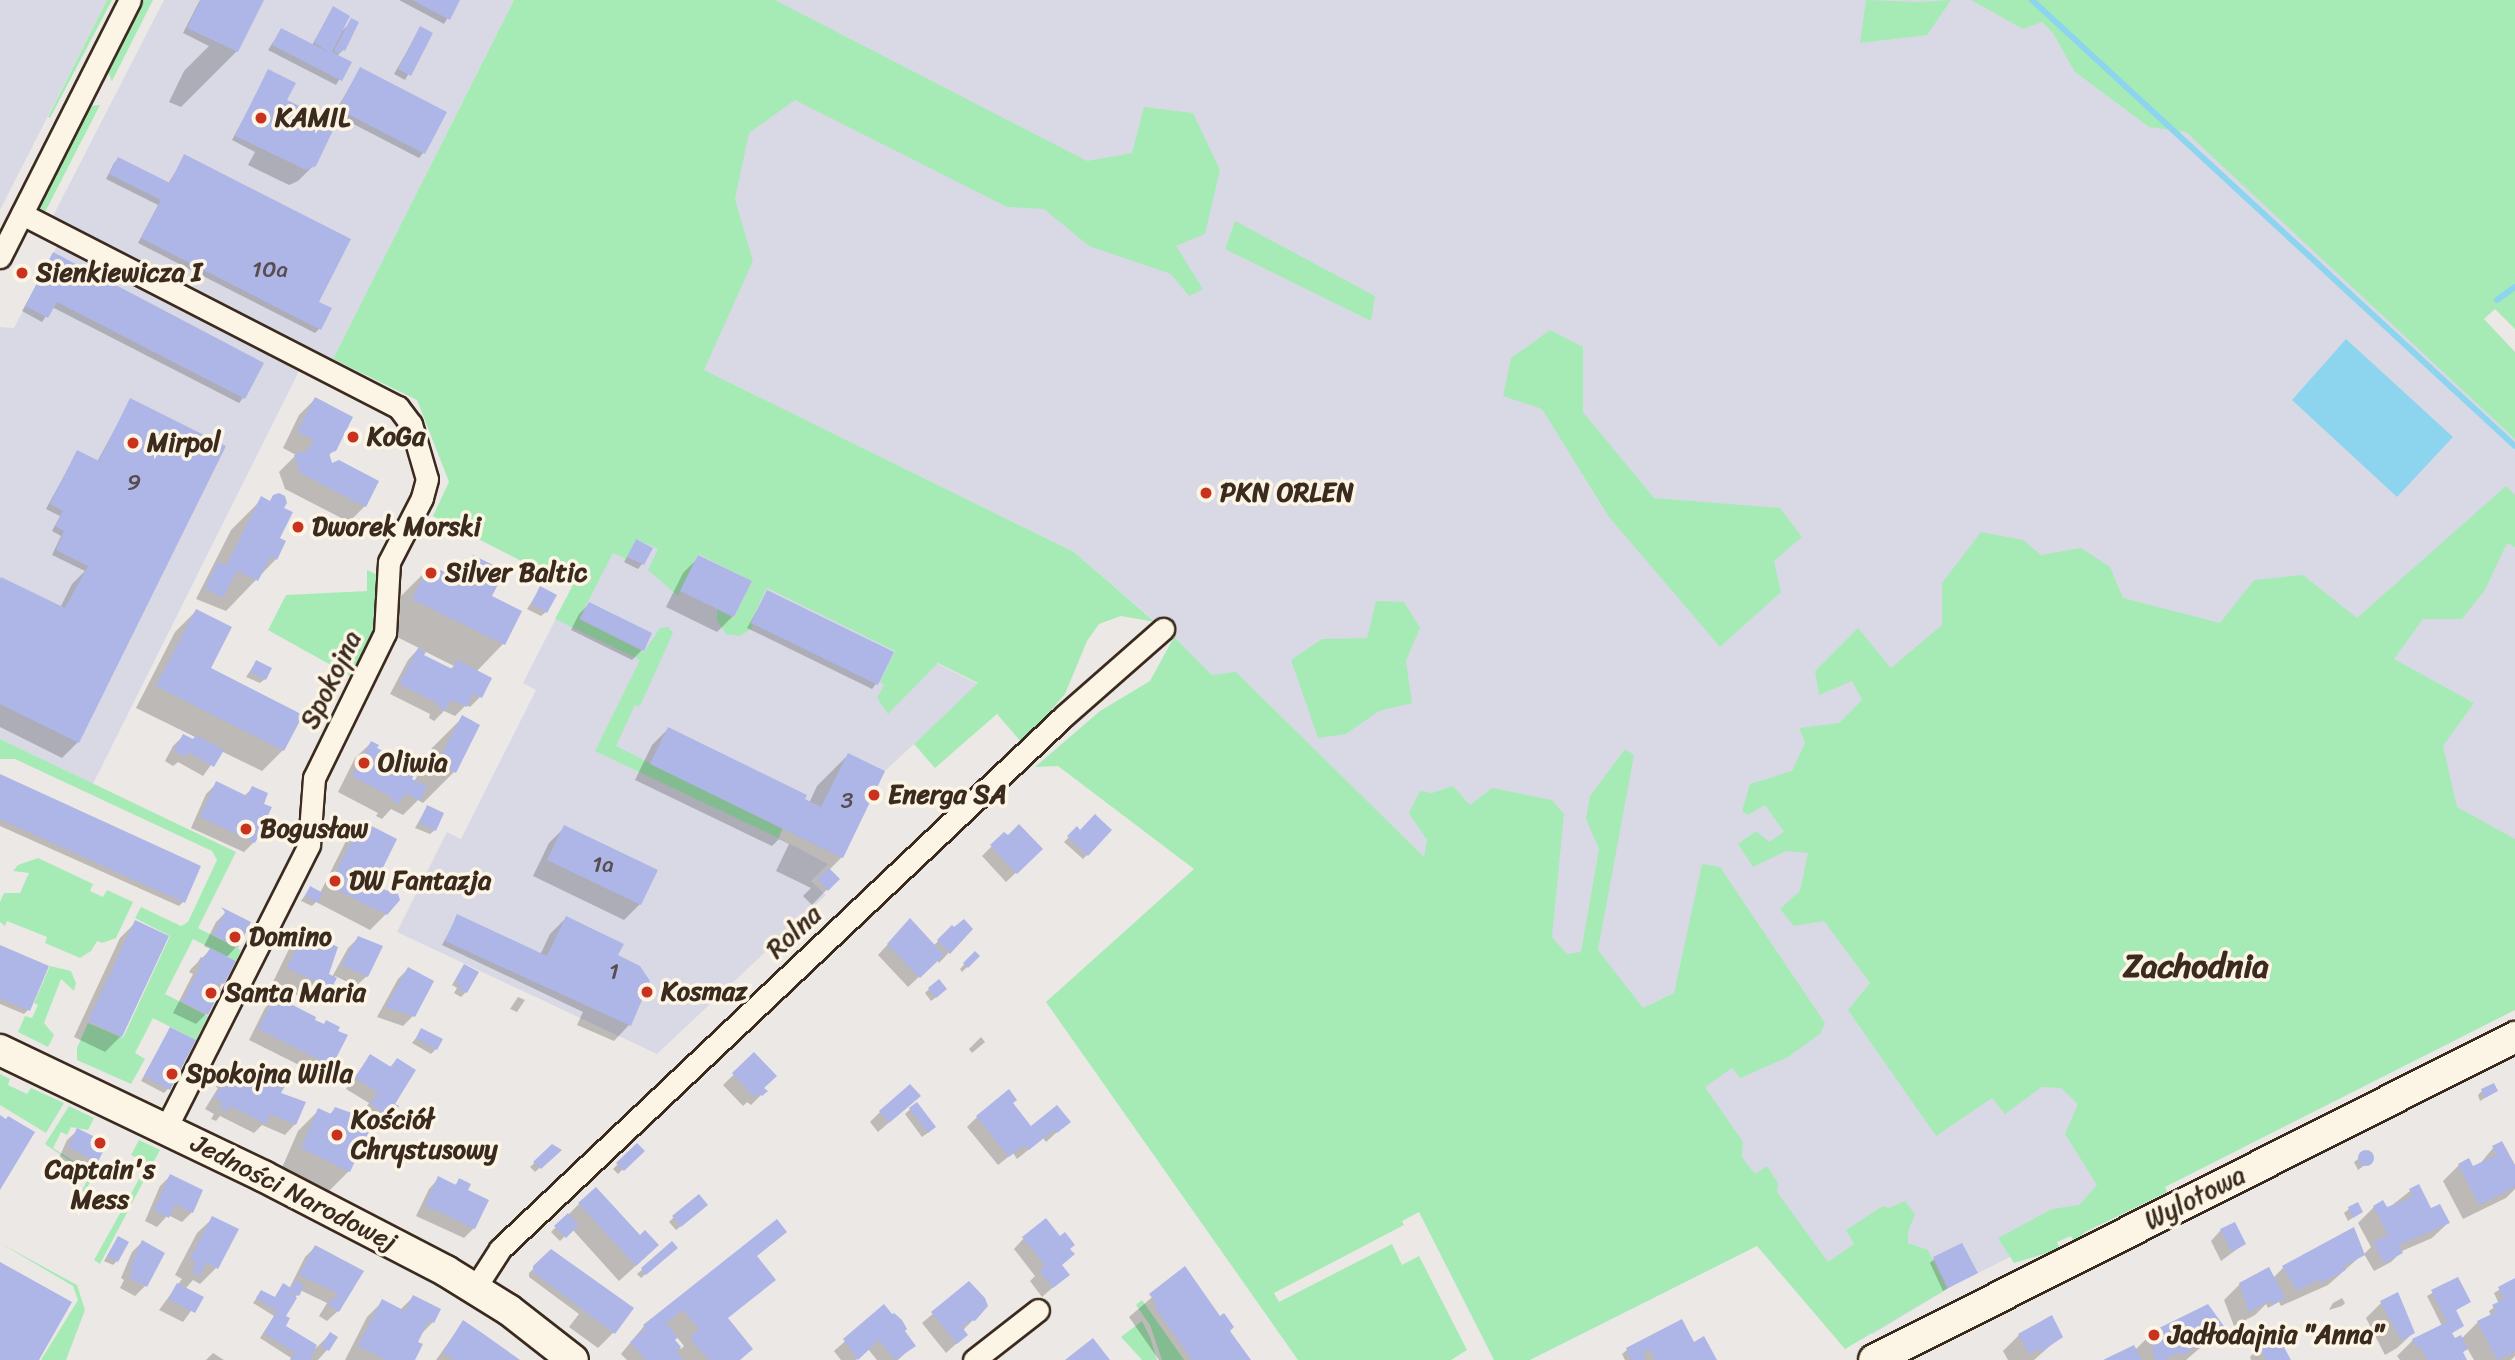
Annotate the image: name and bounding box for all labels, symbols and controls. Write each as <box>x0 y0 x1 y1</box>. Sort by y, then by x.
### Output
place label: KAMIL <box>275 102 350 134</box>
marker: KAMIL <box>253 110 269 126</box>
house number: 10a <box>252 256 288 284</box>
place label: Sienkiewicza I <box>36 257 202 289</box>
marker: Sienkiewicza I <box>14 265 30 281</box>
place label: KoGa <box>367 421 425 453</box>
place label: Mirpol <box>147 427 220 459</box>
marker: KoGa <box>345 429 361 445</box>
marker: Mirpol <box>125 435 141 451</box>
house number: 9 <box>127 469 141 497</box>
place label: PKN ORLEN <box>1220 477 1354 509</box>
marker: PKN ORLEN <box>1198 485 1214 501</box>
place label: Dworek Morski <box>312 511 481 543</box>
marker: Dworek Morski <box>290 519 306 535</box>
place label: Silver Baltic <box>445 557 587 589</box>
marker: Silver Baltic <box>423 565 439 581</box>
street label: Spokojna <box>294 626 368 734</box>
place label: Oliwia <box>378 747 448 779</box>
marker: Oliwia <box>356 755 372 771</box>
place label: Energa SA <box>888 779 1007 811</box>
house number: 3 <box>841 787 853 815</box>
marker: Energa SA <box>866 787 882 803</box>
place label: Bogusław <box>260 813 368 845</box>
marker: Bogusław <box>238 821 254 837</box>
house number: 1a <box>592 851 614 879</box>
place label: DW Fantazja <box>349 865 491 897</box>
marker: DW Fantazja <box>327 873 343 889</box>
street label: Rolna <box>760 899 828 965</box>
place label: Domino <box>249 921 332 953</box>
marker: Domino <box>227 929 243 945</box>
district label: Zachodnia <box>2123 947 2269 987</box>
house number: 1 <box>609 958 619 986</box>
place label: Kosmaz <box>661 976 747 1008</box>
place label: Santa Maria <box>225 977 365 1009</box>
marker: Kosmaz <box>639 984 655 1000</box>
marker: Santa Maria <box>203 985 219 1001</box>
place label: Spokojna Willa <box>186 1058 353 1090</box>
marker: Spokojna Willa <box>164 1066 180 1082</box>
place label: Kościół Chrystusowy <box>351 1104 497 1166</box>
marker: Kościół Chrystusowy <box>329 1127 345 1143</box>
street label: Jedności Narodowej <box>186 1128 402 1258</box>
marker: Captain's Mess <box>92 1135 108 1151</box>
place label: Captain's Mess <box>45 1154 155 1216</box>
street label: Wylotowa <box>2139 1159 2251 1237</box>
place label: Jadłodajnia "Anna" <box>2168 1319 2384 1351</box>
marker: Jadłodajnia "Anna" <box>2146 1327 2162 1343</box>

